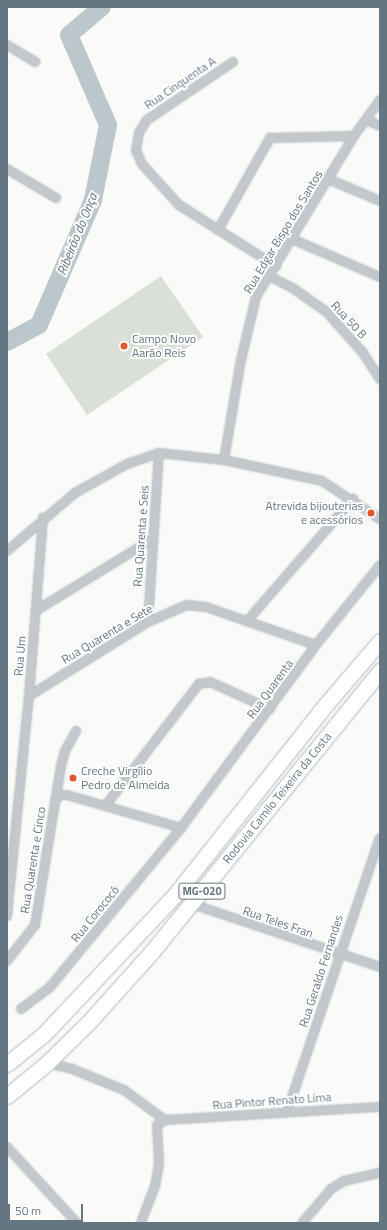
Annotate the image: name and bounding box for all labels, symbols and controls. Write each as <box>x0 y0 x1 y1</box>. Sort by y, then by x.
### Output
street label: Rua Cinquenta A <box>142 54 218 112</box>
street label: Rua Edgar Bispo dos Santos <box>240 168 326 296</box>
water label: Ribeirão do Onça <box>53 191 101 277</box>
street label: Rua 50 B <box>328 298 370 342</box>
place label: Campo Novo Aarão Reis <box>132 332 196 360</box>
marker: Campo Novo Aarão Reis <box>119 341 129 351</box>
street label: Rua Quarenta e Seis <box>130 485 152 587</box>
place label: Atrevida bijouterias e acessórios <box>266 499 363 527</box>
marker: Atrevida bijouterias e acessórios <box>366 508 376 518</box>
street label: Rua Quarenta e Sete <box>59 601 155 667</box>
street label: Rua Um <box>11 635 29 677</box>
street label: Rua Quarenta <box>244 657 296 721</box>
street label: Rodovia Camilo Teixeira da Costa <box>220 730 334 866</box>
place label: Creche Virgílio Pedro de Almeida <box>81 764 170 792</box>
marker: Creche Virgílio Pedro de Almeida <box>68 773 78 783</box>
street label: Rua Quarenta e Cinco <box>17 806 49 914</box>
road number: MG-020 <box>178 882 226 900</box>
street label: Rua Corococó <box>68 883 122 945</box>
street label: Rua Teles Fran <box>241 903 315 941</box>
street label: Rua Geraldo Fernandes <box>296 913 346 1029</box>
street label: Rua Pintor Renato Lima <box>212 1090 332 1112</box>
scale bar <box>10 1196 85 1222</box>
text: 50 m <box>15 1201 41 1220</box>

